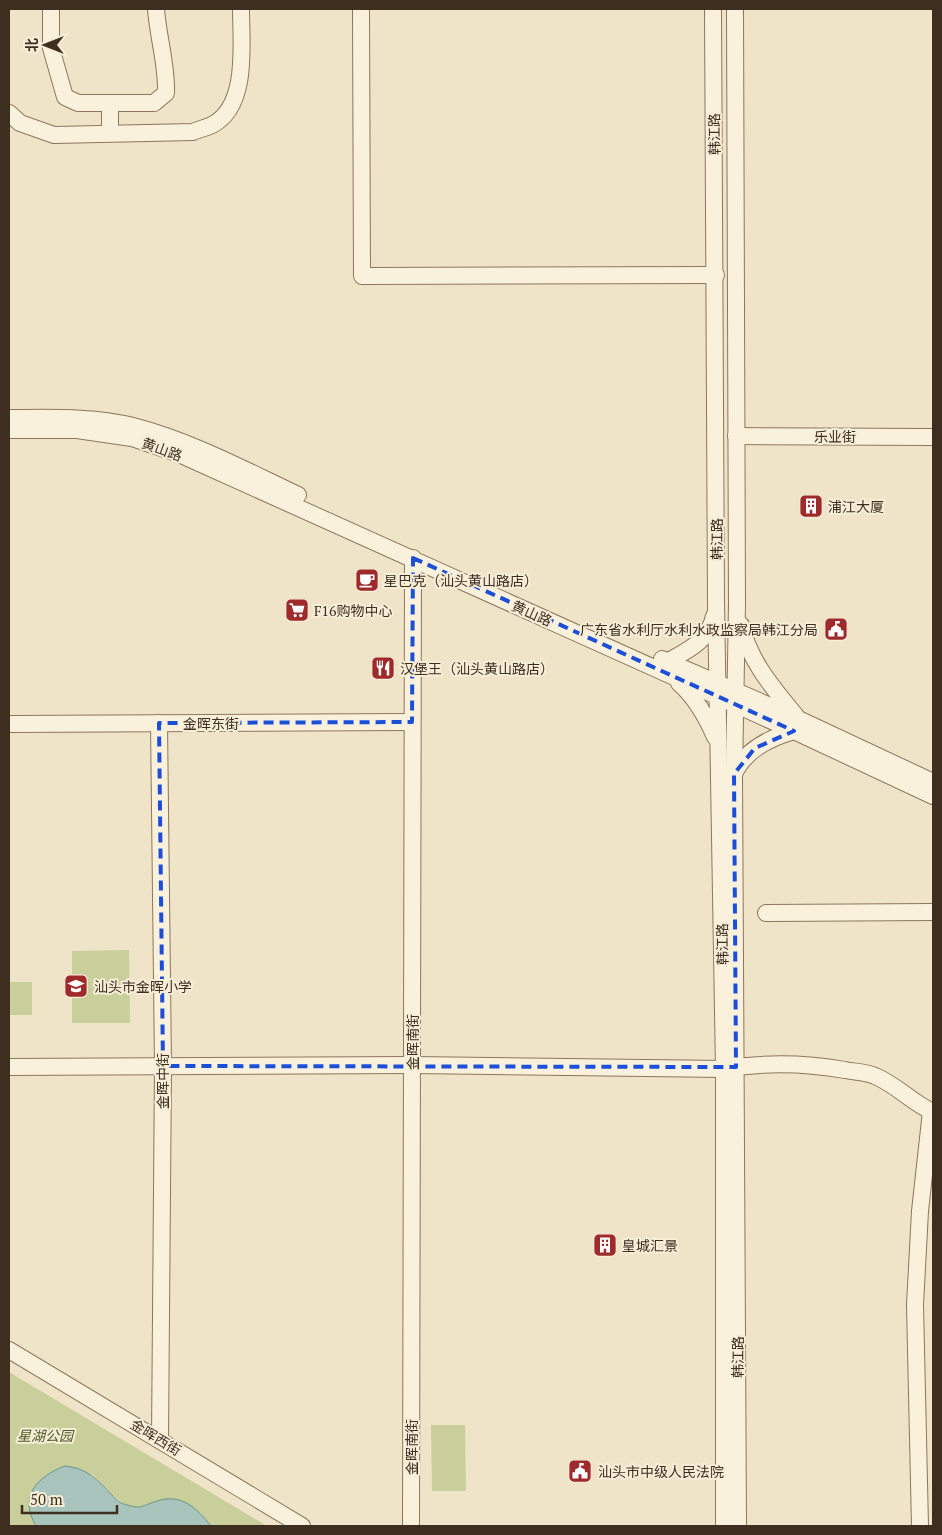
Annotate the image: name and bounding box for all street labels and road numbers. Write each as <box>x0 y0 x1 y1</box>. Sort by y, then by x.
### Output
street label: 韩江路 <box>704 113 724 155</box>
street label: 乐业街 <box>814 427 856 446</box>
street label: 黄山路 <box>139 433 185 465</box>
street label: 韩江路 <box>707 518 726 560</box>
street label: 黄山路 <box>509 596 555 630</box>
street label: 金晖东街 <box>183 714 239 733</box>
street label: 韩江路 <box>712 923 732 965</box>
street label: 金晖南街 <box>403 1014 422 1070</box>
street label: 金晖中街 <box>153 1053 172 1109</box>
street label: 韩江路 <box>728 1336 747 1378</box>
street label: 金晖西街 <box>127 1414 185 1460</box>
street label: 金晖南街 <box>402 1419 421 1475</box>

